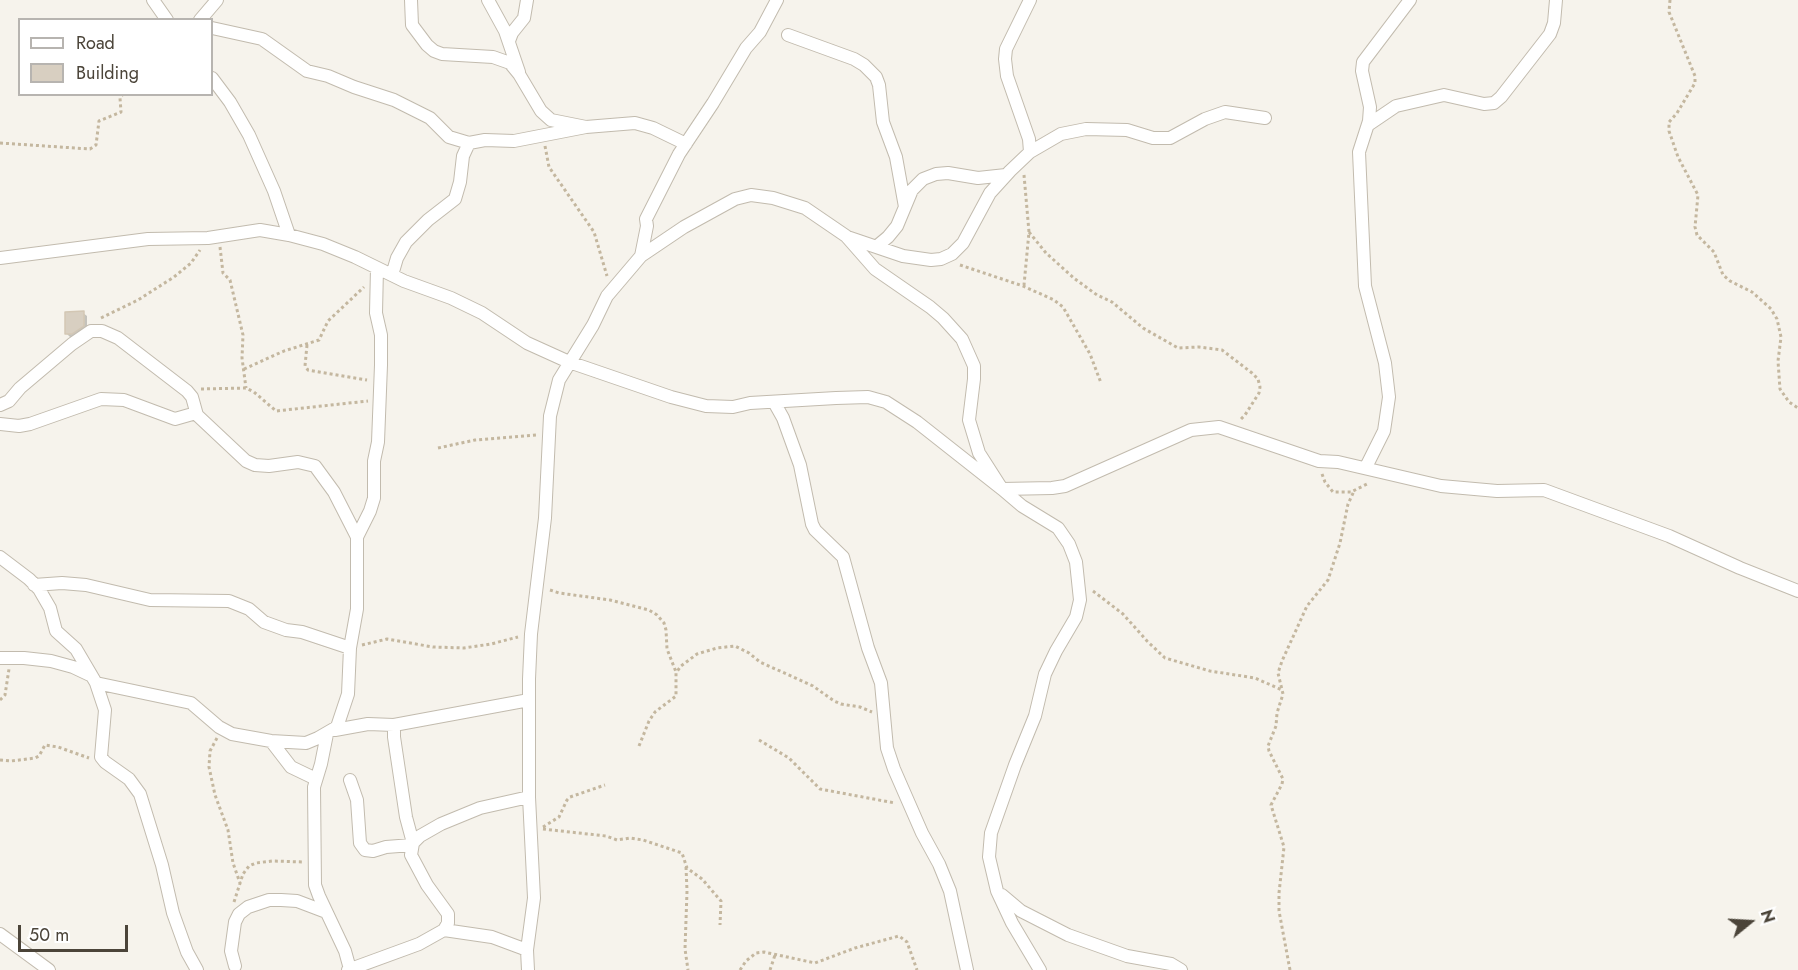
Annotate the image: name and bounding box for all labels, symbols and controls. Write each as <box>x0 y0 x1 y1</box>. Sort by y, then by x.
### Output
legend <box>18 18 213 96</box>
text: Road <box>76 30 115 56</box>
text: Building <box>76 60 139 86</box>
north arrow <box>1720 892 1780 952</box>
text: N <box>1755 907 1780 926</box>
scale bar <box>21 913 130 951</box>
text: 50 m <box>29 922 69 948</box>

